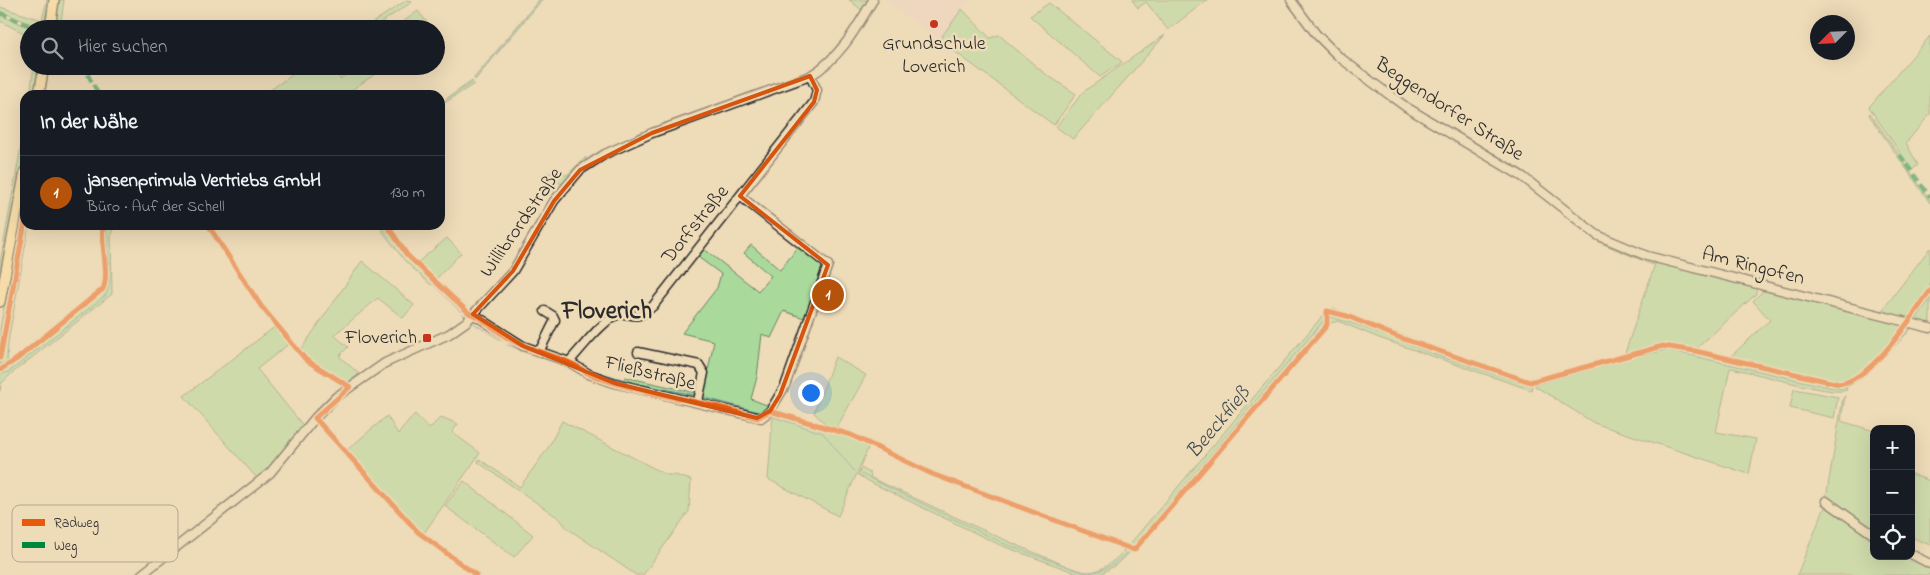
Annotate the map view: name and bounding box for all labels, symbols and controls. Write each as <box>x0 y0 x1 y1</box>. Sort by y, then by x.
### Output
north arrow <box>1810 15 1855 60</box>
marker: Grundschule Loverich <box>928 18 940 30</box>
search box <box>20 20 445 75</box>
place label: Grundschule Loverich <box>882 30 986 82</box>
icon: search <box>38 34 66 62</box>
text: Hier suchen <box>78 34 167 61</box>
street label: Beggendorfer Straße <box>1367 50 1529 170</box>
text: In der Nähe <box>40 108 138 138</box>
street label: Willibrordstraße <box>473 162 571 284</box>
text: jansenprimula Vertriebs GmbH <box>87 168 321 195</box>
street label: Dorfstraße <box>655 179 737 271</box>
text: 1 <box>53 181 59 205</box>
text: 130 m <box>390 181 425 205</box>
text: Büro · Auf der Schell <box>87 195 225 219</box>
street label: Am Ringofen <box>1698 240 1808 295</box>
pin: 1 <box>812 276 844 314</box>
district label: Floverich <box>561 294 652 330</box>
place label: Floverich <box>344 324 417 353</box>
marker: Floverich <box>421 332 433 344</box>
street label: Fließstraße <box>601 348 698 399</box>
your location <box>798 380 824 406</box>
water label: Beeckfließ <box>1180 380 1259 466</box>
map controls <box>1870 425 1915 560</box>
button: + <box>1870 425 1915 470</box>
button: − <box>1870 470 1915 515</box>
legend <box>12 505 178 562</box>
text: Radweg <box>54 513 99 535</box>
button: locate <box>1870 515 1915 560</box>
text: Weg <box>54 536 77 558</box>

